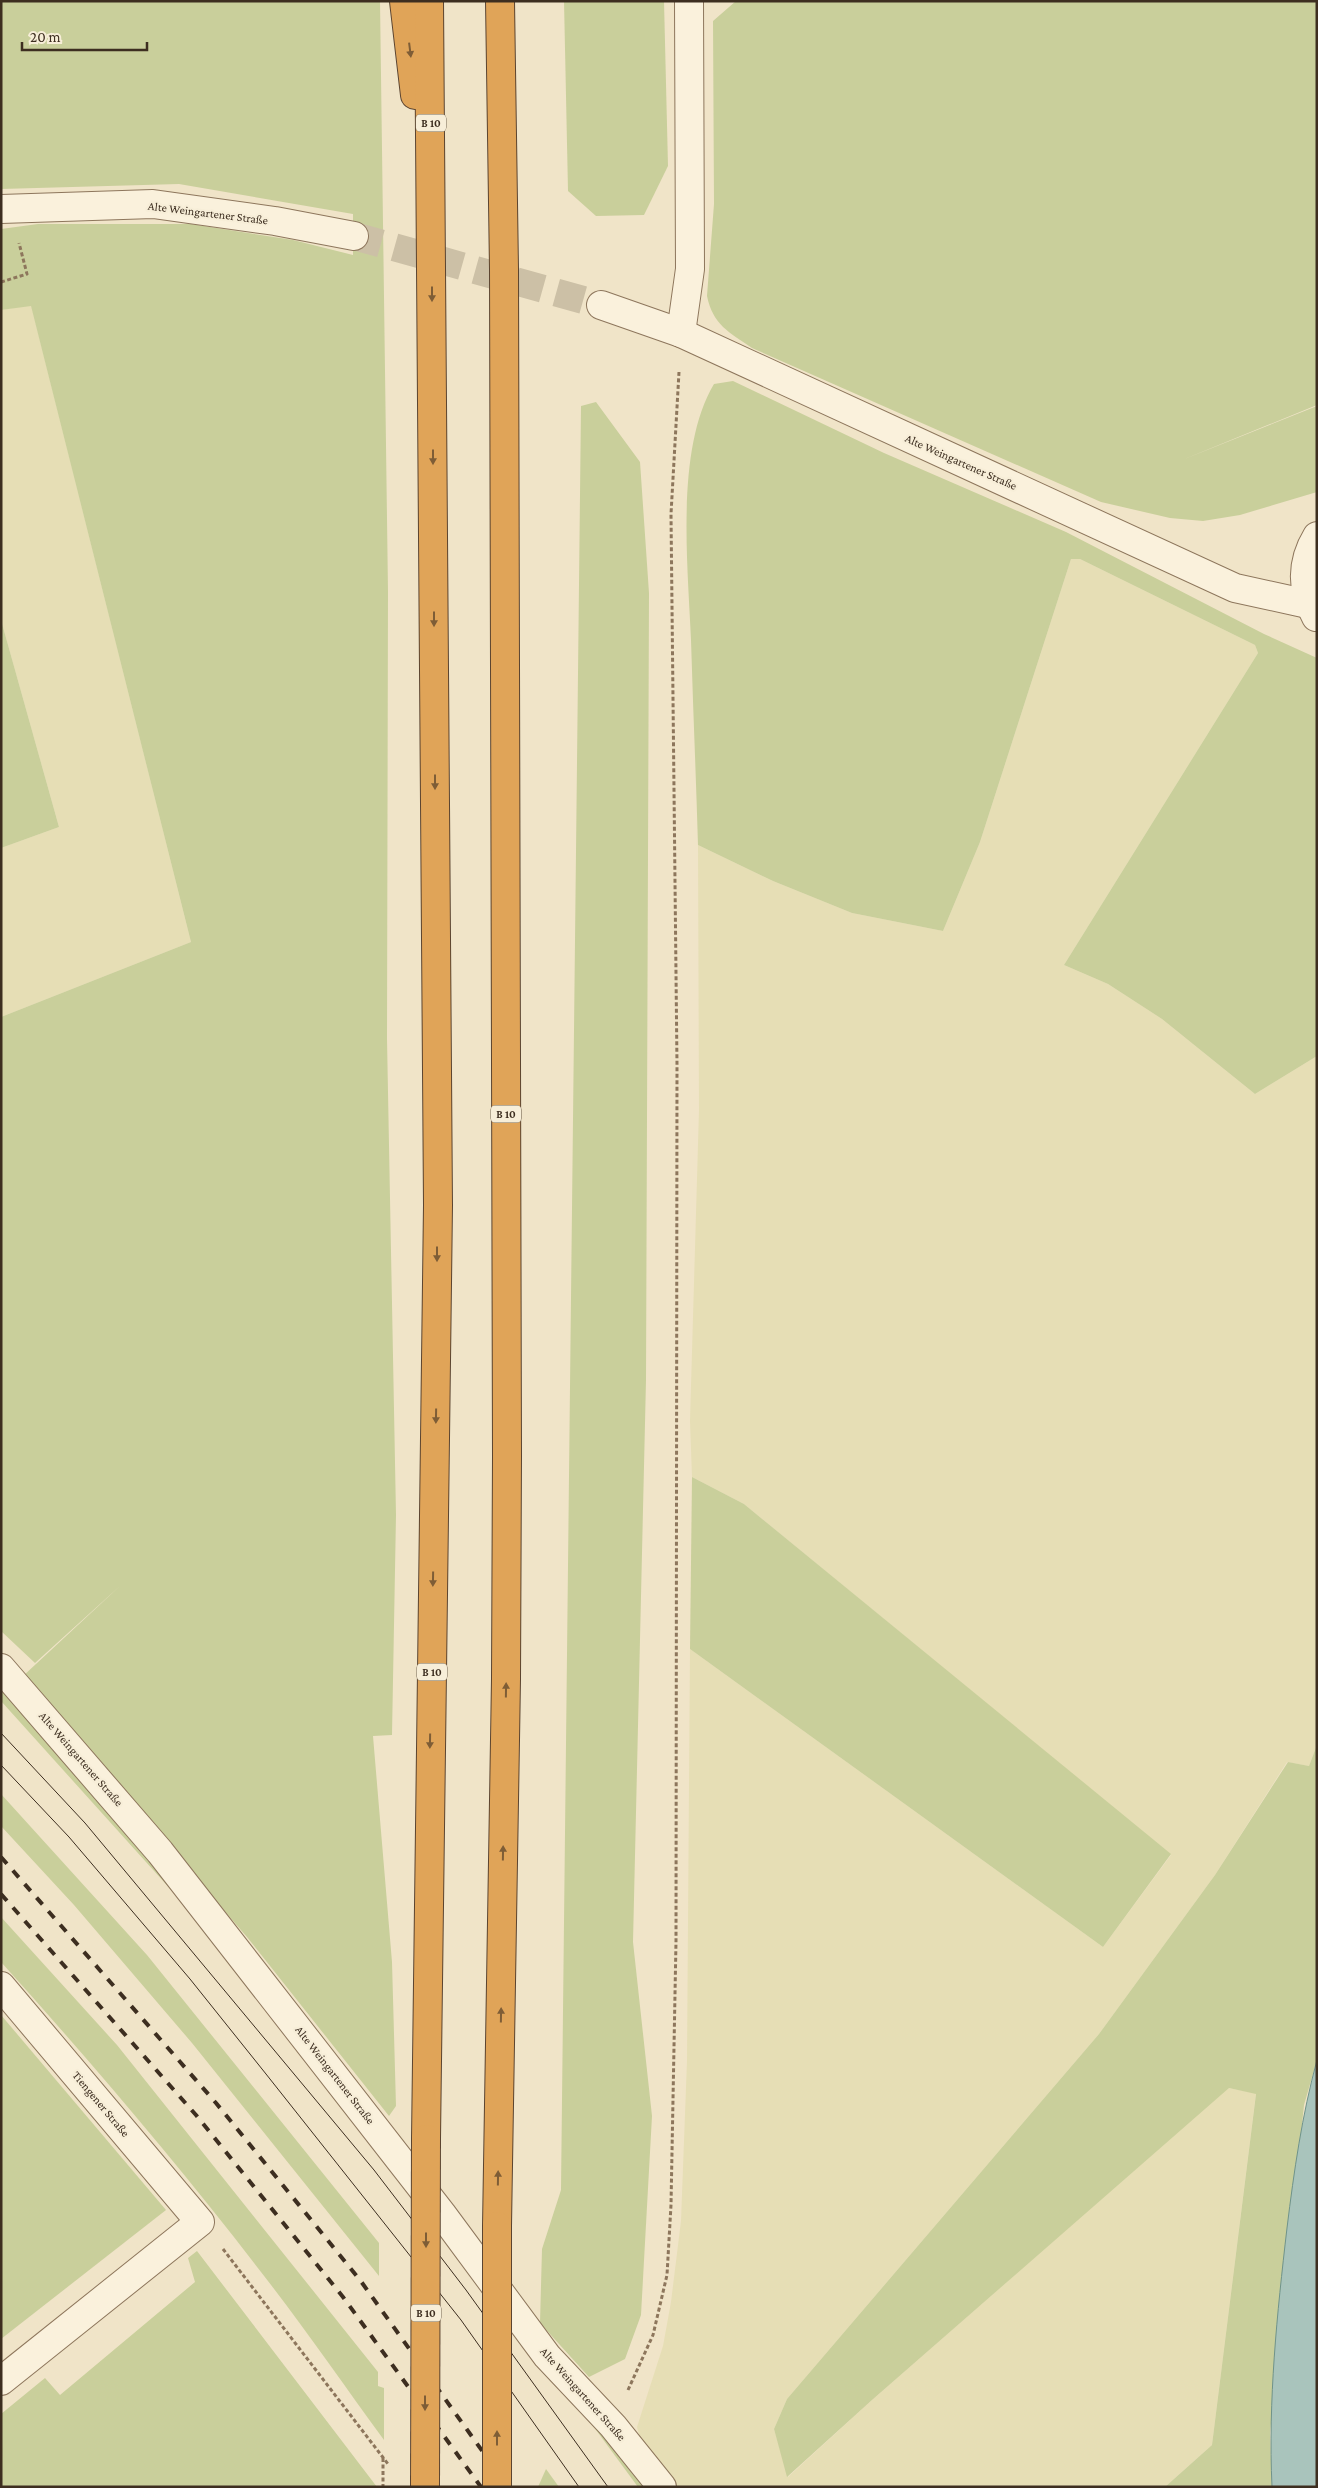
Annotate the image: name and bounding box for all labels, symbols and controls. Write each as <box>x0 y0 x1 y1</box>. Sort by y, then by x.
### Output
scale bar <box>22 20 148 52</box>
text: 20 m <box>30 29 61 45</box>
one-way arrow <box>406 42 414 58</box>
road number: B 10 <box>416 115 446 132</box>
street label: Alte Weingartener Straße <box>147 199 269 227</box>
one-way arrow <box>428 286 436 302</box>
street label: Alte Weingartener Straße <box>903 431 1019 493</box>
one-way arrow <box>429 449 437 465</box>
one-way arrow <box>430 611 438 627</box>
one-way arrow <box>431 774 439 790</box>
road number: B 10 <box>491 1106 521 1122</box>
one-way arrow <box>433 1246 441 1262</box>
one-way arrow <box>432 1408 440 1424</box>
one-way arrow <box>429 1571 437 1587</box>
road number: B 10 <box>417 1664 447 1680</box>
one-way arrow <box>502 1682 510 1698</box>
street label: Alte Weingartener Straße <box>36 1709 126 1809</box>
one-way arrow <box>426 1733 434 1749</box>
one-way arrow <box>500 1844 508 1860</box>
one-way arrow <box>497 2007 505 2023</box>
street label: Alte Weingartener Straße <box>292 2023 378 2127</box>
street label: Tiengener Straße <box>69 2068 133 2140</box>
one-way arrow <box>494 2169 502 2185</box>
one-way arrow <box>422 2233 430 2249</box>
road number: B 10 <box>411 2304 441 2322</box>
street label: Alte Weingartener Straße <box>537 2344 629 2444</box>
one-way arrow <box>421 2395 429 2411</box>
one-way arrow <box>493 2430 501 2446</box>

